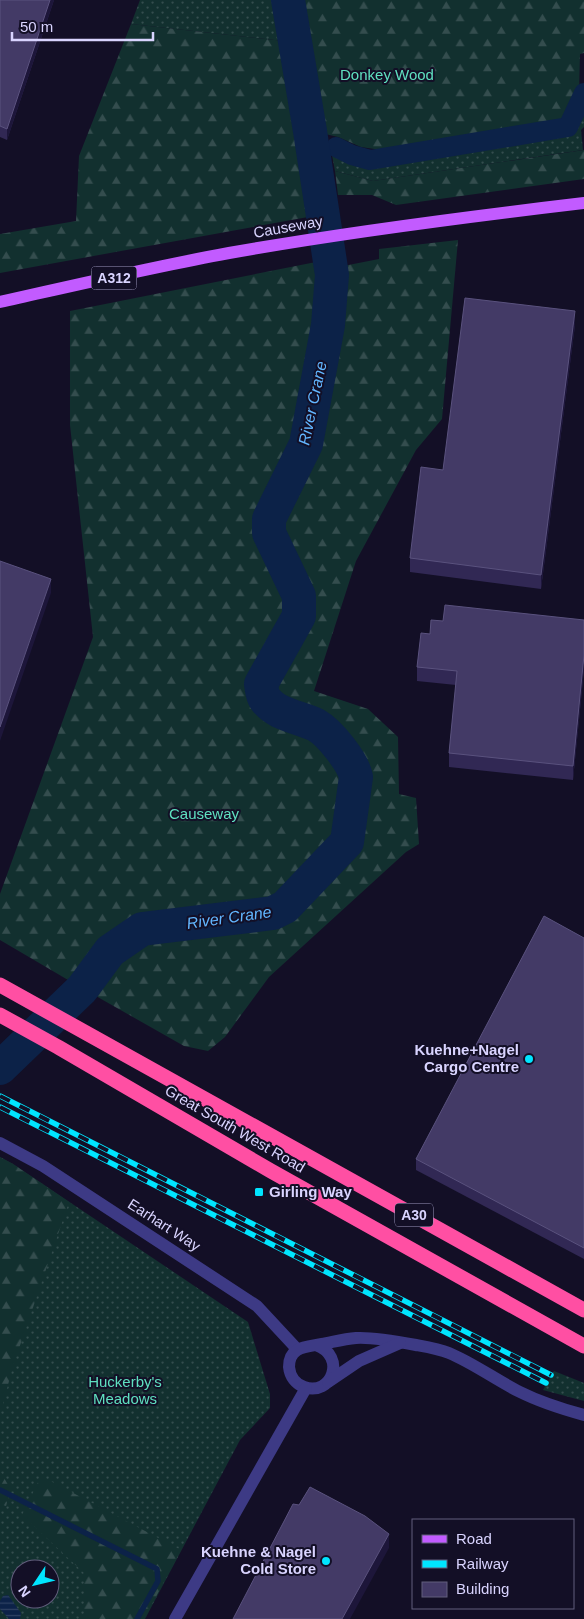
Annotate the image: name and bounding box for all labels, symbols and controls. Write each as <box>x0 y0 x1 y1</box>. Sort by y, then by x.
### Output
scale bar <box>12 10 154 42</box>
text: 50 m <box>20 18 53 35</box>
park label: Donkey Wood <box>340 66 434 83</box>
street label: Causeway <box>252 212 324 241</box>
road number: A312 <box>92 266 136 290</box>
water label: River Crane <box>295 359 330 447</box>
park label: Causeway <box>169 805 240 822</box>
water label: River Crane <box>186 903 273 932</box>
place label: Kuehne+Nagel Cargo Centre <box>414 1041 519 1075</box>
marker: Kuehne+Nagel Cargo Centre <box>523 1053 535 1065</box>
street label: Great South West Road <box>162 1081 308 1176</box>
place label: Girling Way <box>269 1183 352 1200</box>
marker: Girling Way <box>253 1186 265 1198</box>
street label: Earhart Way <box>125 1195 204 1255</box>
road number: A30 <box>395 1204 433 1226</box>
park label: Huckerby's Meadows <box>88 1373 162 1407</box>
legend <box>412 1519 574 1609</box>
text: Road <box>456 1530 492 1547</box>
place label: Kuehne & Nagel Cold Store <box>201 1543 316 1577</box>
marker: Kuehne & Nagel Cold Store <box>320 1555 332 1567</box>
text: Railway <box>456 1555 509 1572</box>
north arrow <box>10 1559 60 1609</box>
text: Building <box>456 1580 509 1597</box>
text: N <box>15 1583 34 1600</box>

